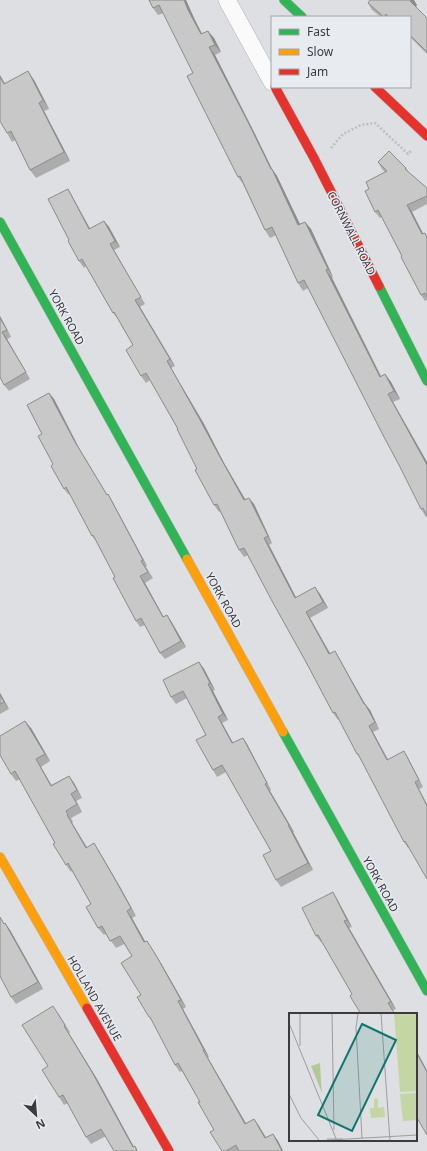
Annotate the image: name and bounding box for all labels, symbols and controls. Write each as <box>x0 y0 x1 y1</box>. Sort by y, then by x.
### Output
legend <box>271 16 411 88</box>
text: Fast <box>307 23 331 40</box>
text: Slow <box>307 43 334 60</box>
text: Jam <box>306 63 328 80</box>
street label: CORNWALL ROAD <box>324 189 380 277</box>
street label: YORK ROAD <box>46 287 88 347</box>
street label: YORK ROAD <box>203 570 245 630</box>
street label: YORK ROAD <box>360 854 402 914</box>
street label: HOLLAND AVENUE <box>64 953 126 1043</box>
inset map <box>289 1013 417 1141</box>
north arrow <box>16 1095 56 1135</box>
text: N <box>33 1116 48 1133</box>

